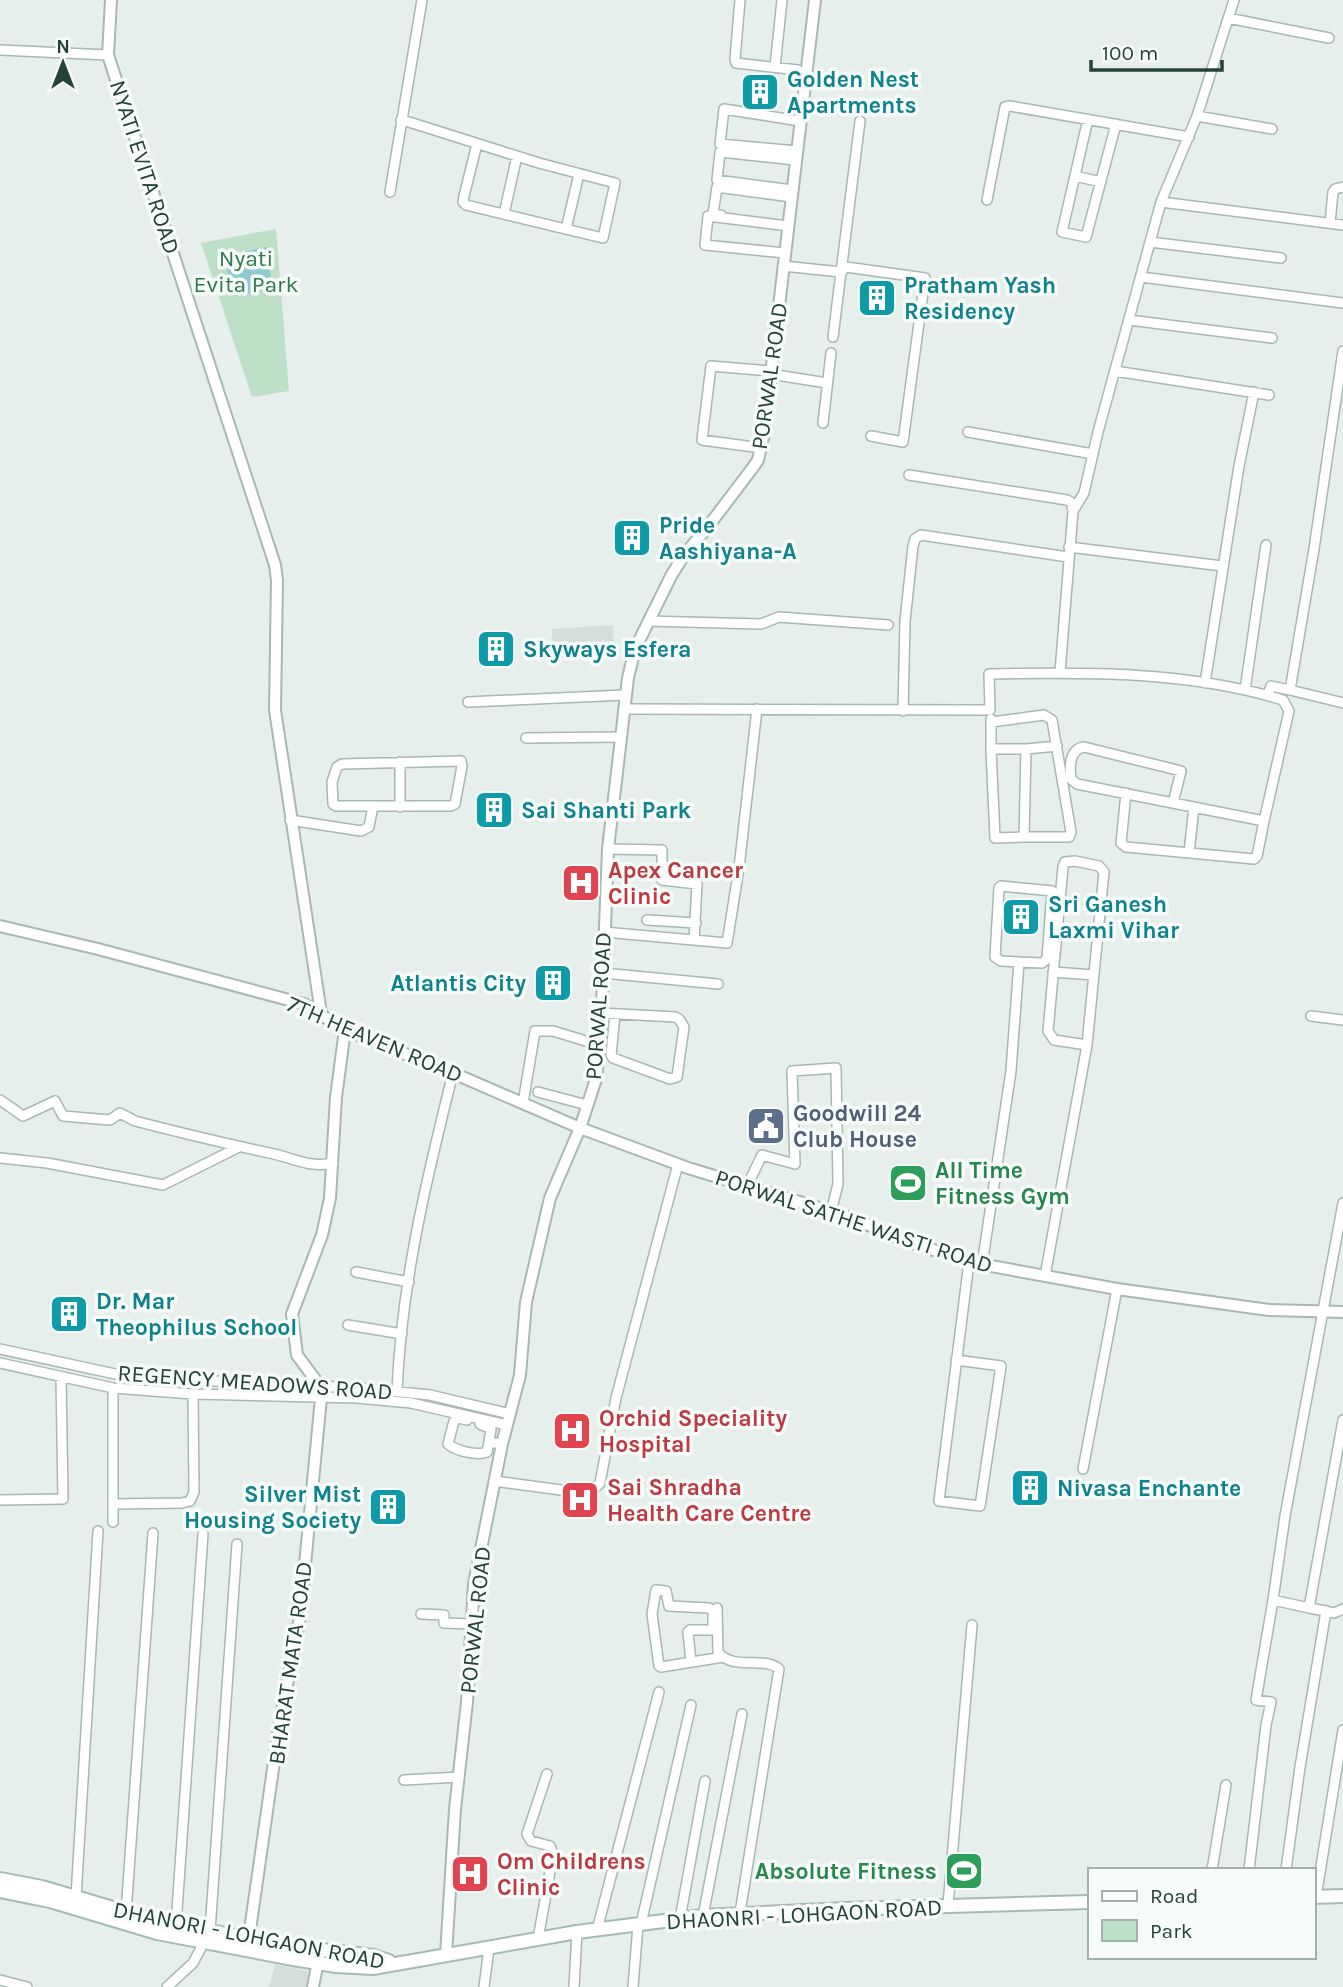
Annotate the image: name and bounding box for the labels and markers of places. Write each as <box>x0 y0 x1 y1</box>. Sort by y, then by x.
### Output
place label: Golden Nest Apartments <box>787 66 919 119</box>
building icon: Golden Nest Apartments <box>739 71 781 113</box>
place label: Pratham Yash Residency <box>904 272 1056 325</box>
building icon: Pratham Yash Residency <box>856 277 898 319</box>
place label: Pride Aashiyana-A <box>659 512 797 565</box>
building icon: Pride Aashiyana-A <box>611 517 653 559</box>
building icon: Skyways Esfera <box>475 628 517 670</box>
place label: Skyways Esfera <box>523 636 691 663</box>
building icon: Sai Shanti Park <box>473 789 515 831</box>
place label: Sai Shanti Park <box>521 797 692 824</box>
place label: Apex Cancer Clinic <box>608 857 743 910</box>
hospital icon: Apex Cancer Clinic <box>560 862 602 904</box>
place label: Sri Ganesh Laxmi Vihar <box>1048 891 1179 944</box>
building icon: Sri Ganesh Laxmi Vihar <box>1000 896 1042 938</box>
building icon: Atlantis City <box>532 962 574 1004</box>
place label: Atlantis City <box>390 970 526 997</box>
place label: Goodwill 24 Club House <box>793 1100 921 1153</box>
public building icon: Goodwill 24 Club House <box>745 1105 787 1147</box>
place label: All Time Fitness Gym <box>935 1157 1070 1210</box>
sports icon: All Time Fitness Gym <box>887 1162 929 1204</box>
place label: Dr. Mar Theophilus School <box>96 1288 297 1341</box>
building icon: Dr. Mar Theophilus School <box>48 1293 90 1335</box>
place label: Orchid Speciality Hospital <box>599 1405 787 1458</box>
hospital icon: Orchid Speciality Hospital <box>551 1410 593 1452</box>
building icon: Nivasa Enchante <box>1009 1467 1051 1509</box>
place label: Sai Shradha Health Care Centre <box>607 1474 812 1527</box>
place label: Nivasa Enchante <box>1057 1475 1241 1502</box>
hospital icon: Sai Shradha Health Care Centre <box>559 1479 601 1521</box>
place label: Silver Mist Housing Society <box>184 1481 361 1534</box>
building icon: Silver Mist Housing Society <box>367 1486 409 1528</box>
place label: Om Childrens Clinic <box>497 1848 646 1901</box>
sports icon: Absolute Fitness <box>943 1850 985 1892</box>
hospital icon: Om Childrens Clinic <box>449 1853 491 1895</box>
place label: Absolute Fitness <box>755 1858 937 1885</box>

